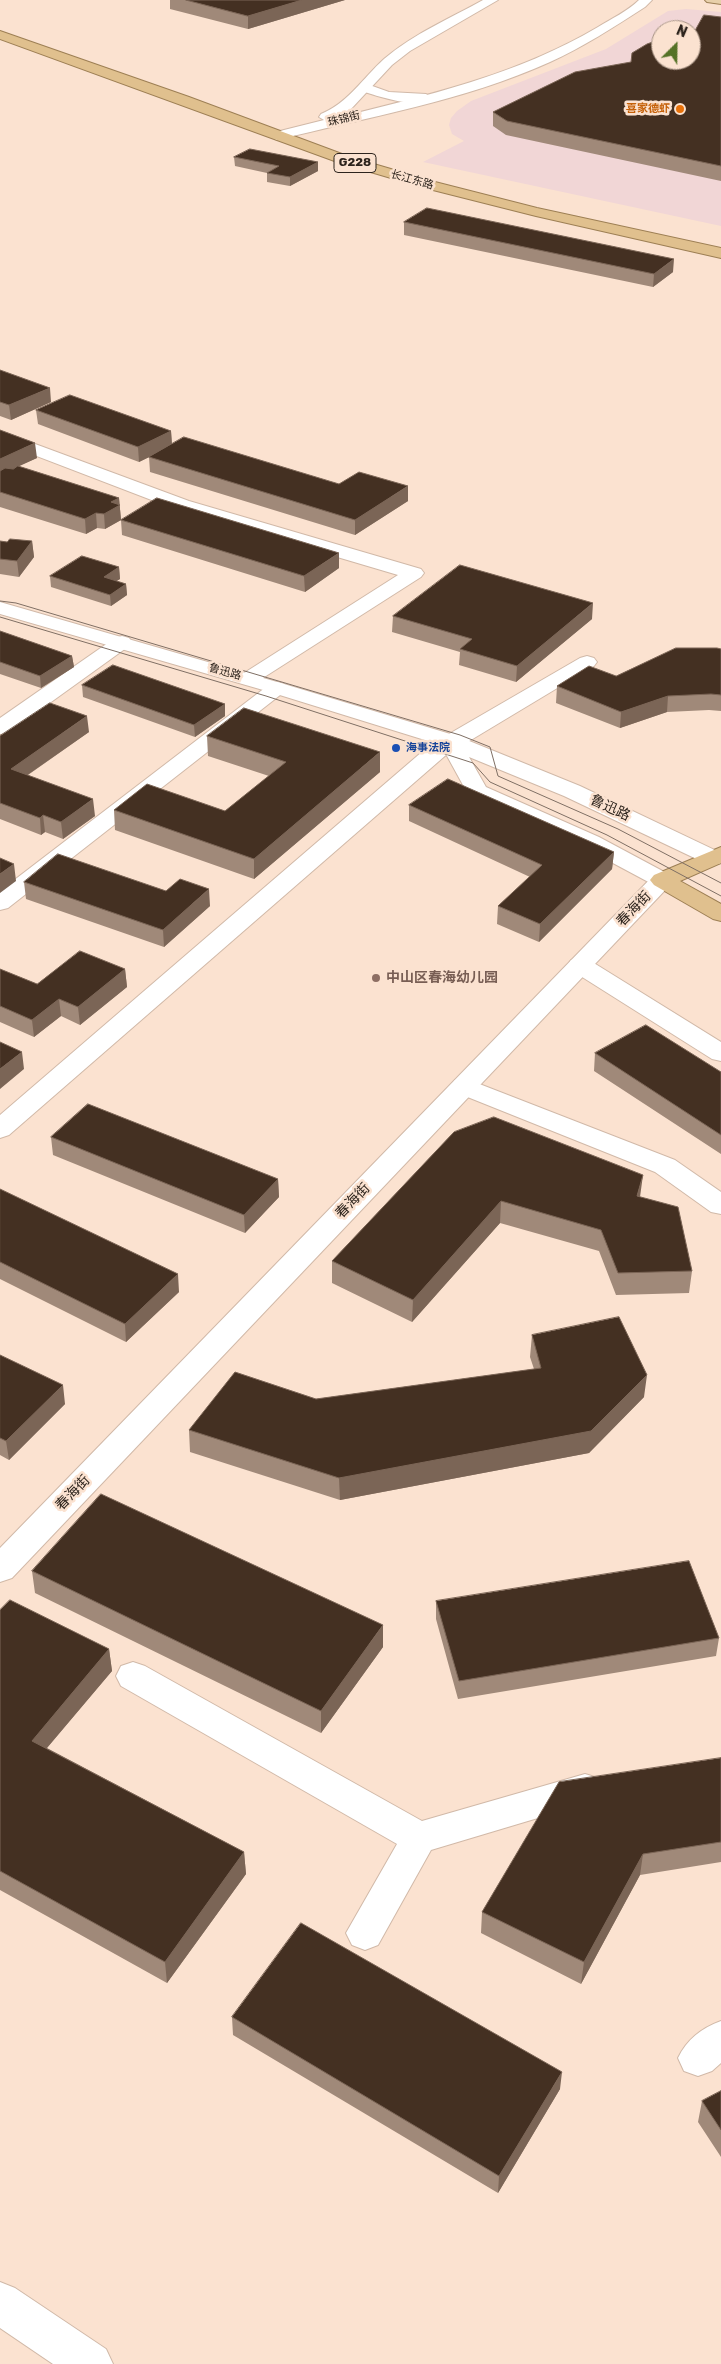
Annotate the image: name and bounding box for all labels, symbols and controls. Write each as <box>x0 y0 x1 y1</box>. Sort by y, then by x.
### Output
north arrow <box>651 20 701 70</box>
text: N <box>674 22 690 41</box>
place label: 喜家德虾 <box>626 102 670 116</box>
marker: 喜家德虾 <box>674 103 686 115</box>
street label: 珠锦街 <box>326 109 362 129</box>
road number: G228 <box>334 154 376 172</box>
street label: 长江东路 <box>389 168 435 192</box>
street label: 鲁迅路 <box>207 661 243 683</box>
place label: 海事法院 <box>406 741 450 755</box>
marker: 海事法院 <box>390 742 402 754</box>
street label: 鲁迅路 <box>587 792 633 824</box>
street label: 春海街 <box>613 888 655 930</box>
place label: 中山区春海幼儿园 <box>386 970 498 986</box>
marker: 中山区春海幼儿园 <box>370 972 382 984</box>
street label: 春海街 <box>332 1180 374 1222</box>
street label: 春海街 <box>52 1472 94 1514</box>

